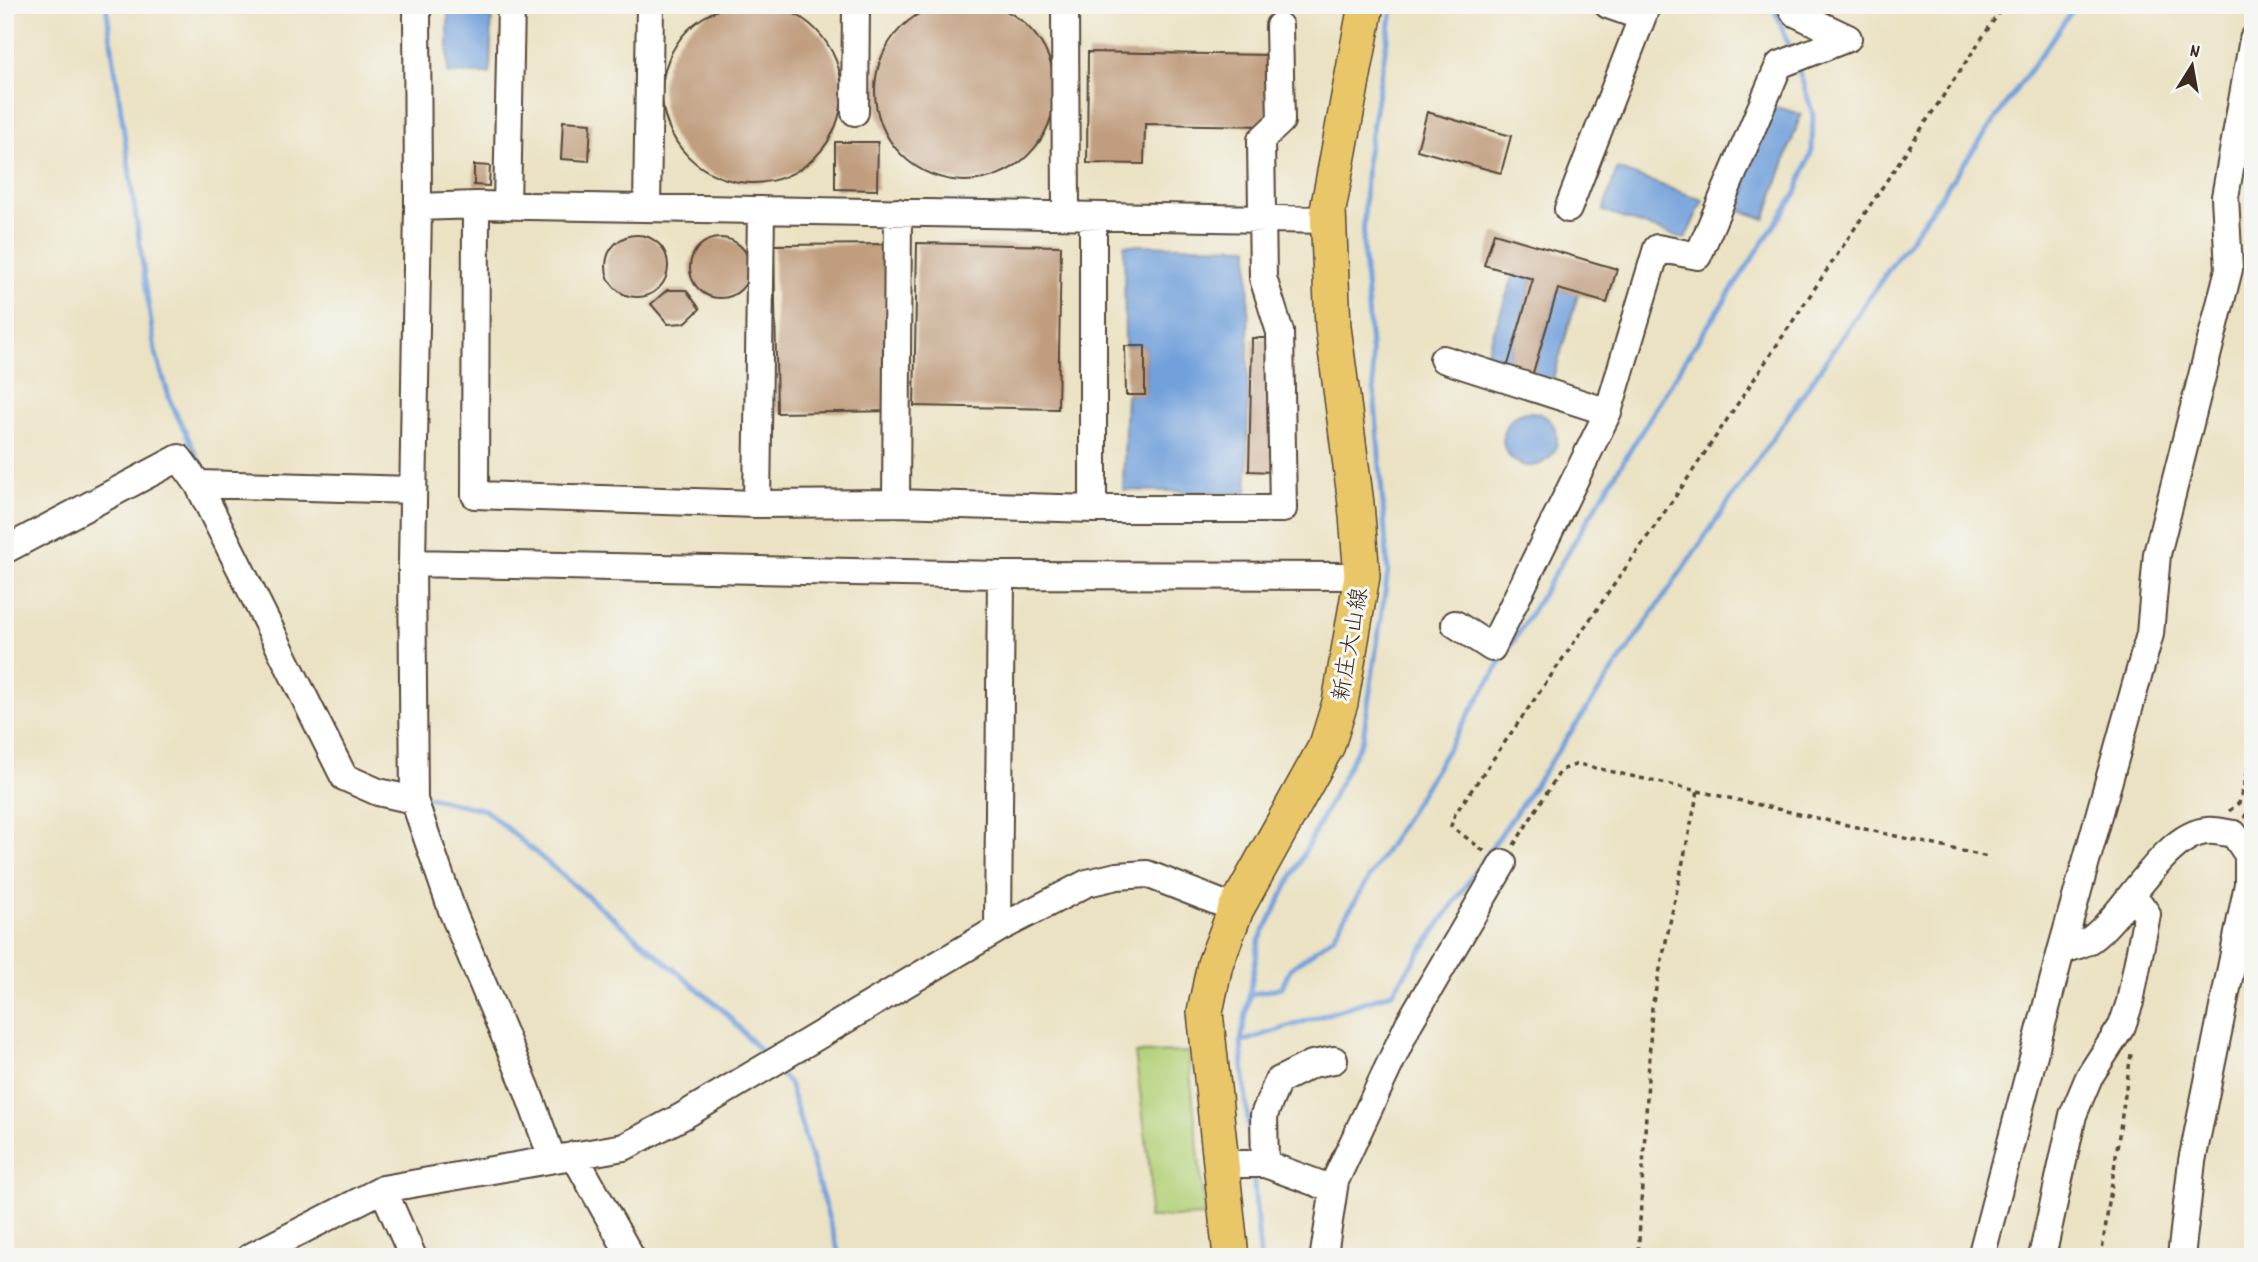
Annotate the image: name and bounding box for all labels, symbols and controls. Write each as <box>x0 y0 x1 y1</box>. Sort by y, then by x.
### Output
north arrow <box>2156 32 2226 102</box>
text: N <box>2187 39 2202 67</box>
street label: 新庄大山線 <box>1326 585 1379 704</box>

